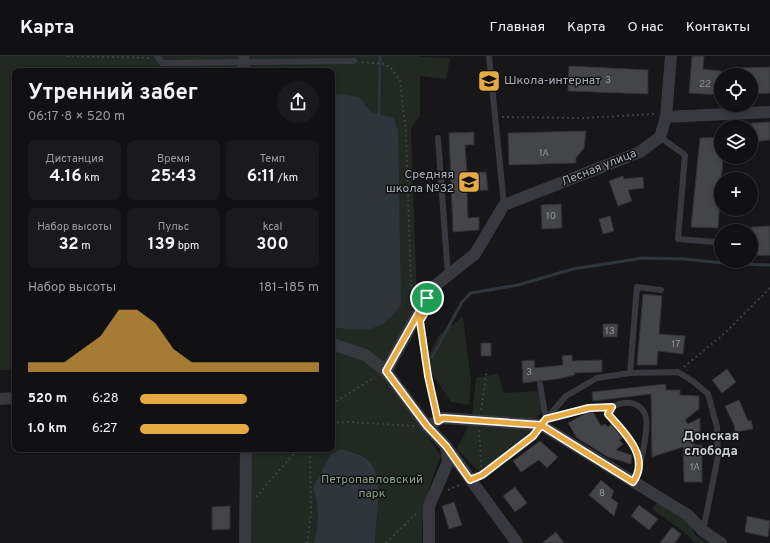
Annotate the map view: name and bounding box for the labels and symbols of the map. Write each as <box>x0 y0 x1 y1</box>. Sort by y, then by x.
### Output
school or university icon: Школа-интернат <box>476 68 502 94</box>
place label: Школа-интернат <box>504 73 601 89</box>
house number: 3 <box>605 74 611 87</box>
house number: 22 <box>699 78 711 91</box>
street label: Лесная улица <box>559 146 639 190</box>
house number: 1А <box>539 147 549 160</box>
place label: Средняя школа №32 <box>386 167 454 197</box>
school or university icon: Средняя школа №32 <box>456 169 482 195</box>
house number: 10 <box>546 210 556 223</box>
pin <box>410 281 444 315</box>
house number: 13 <box>605 325 615 338</box>
house number: 17 <box>672 338 680 351</box>
house number: 3 <box>526 366 532 379</box>
district label: Донская слобода <box>683 429 739 460</box>
house number: 1А <box>690 461 700 474</box>
park label: Петропавловский парк <box>321 472 423 502</box>
house number: 8 <box>599 487 605 500</box>

